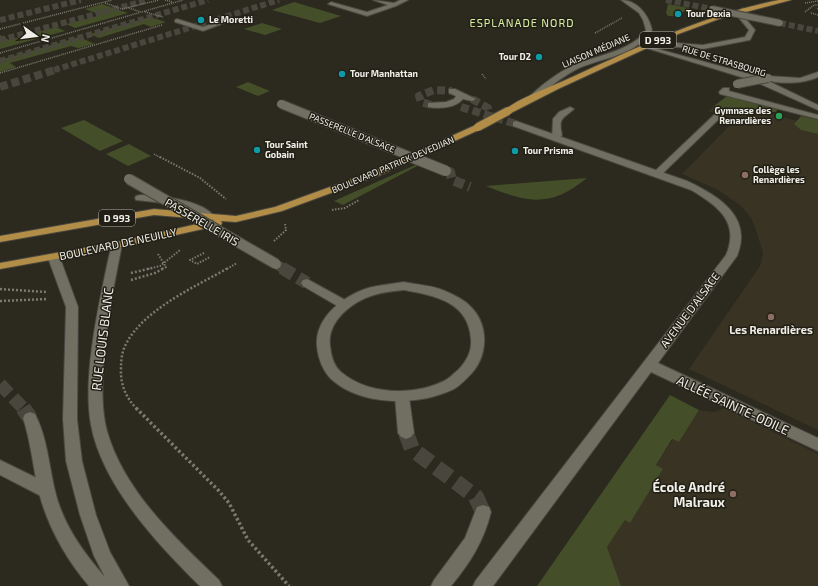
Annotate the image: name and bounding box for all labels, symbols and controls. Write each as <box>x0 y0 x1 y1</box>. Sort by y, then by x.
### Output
place label: Tour Dexia <box>686 8 731 19</box>
marker: Tour Dexia <box>673 9 683 19</box>
place label: Le Moretti <box>209 14 253 25</box>
marker: Le Moretti <box>196 15 206 25</box>
north arrow <box>16 16 56 56</box>
district label: ESPLANADE NORD <box>469 16 575 29</box>
street label: LIAISON MÉDIANE <box>560 30 631 70</box>
road number: D 993 <box>640 32 676 48</box>
text: N <box>39 33 53 44</box>
street label: RUE DE STRASBOURG <box>681 43 768 79</box>
place label: Tour D2 <box>499 51 531 62</box>
marker: Tour D2 <box>534 52 544 62</box>
place label: Tour Manhattan <box>350 68 418 79</box>
marker: Tour Manhattan <box>337 69 347 79</box>
place label: Gymnase des Renardières <box>715 105 771 126</box>
street label: PASSERELLE D'ALSACE <box>308 110 397 155</box>
marker: Gymnase des Renardières <box>774 111 784 121</box>
street label: BOULEVARD PATRICK DEVEDJIAN <box>330 134 456 195</box>
place label: Tour Saint Gobain <box>265 139 308 160</box>
marker: Tour Saint Gobain <box>252 145 262 155</box>
place label: Tour Prisma <box>523 145 574 156</box>
marker: Tour Prisma <box>510 146 520 156</box>
place label: Collège les Renardières <box>753 164 805 185</box>
marker: Collège les Renardières <box>740 170 750 180</box>
street label: PASSERELLE IRIS <box>163 195 241 248</box>
road number: D 993 <box>99 210 135 226</box>
street label: BOULEVARD DE NEUILLY <box>58 225 178 262</box>
street label: AVENUE D'ALSACE <box>657 270 722 350</box>
street label: RUE LOUIS BLANC <box>88 287 116 391</box>
marker: Les Renardières <box>766 312 776 322</box>
place label: Les Renardières <box>729 323 813 336</box>
street label: ALLÉE SAINTE-ODILE <box>674 371 792 438</box>
place label: École André Malraux <box>652 478 726 510</box>
marker: École André Malraux <box>728 489 738 499</box>

